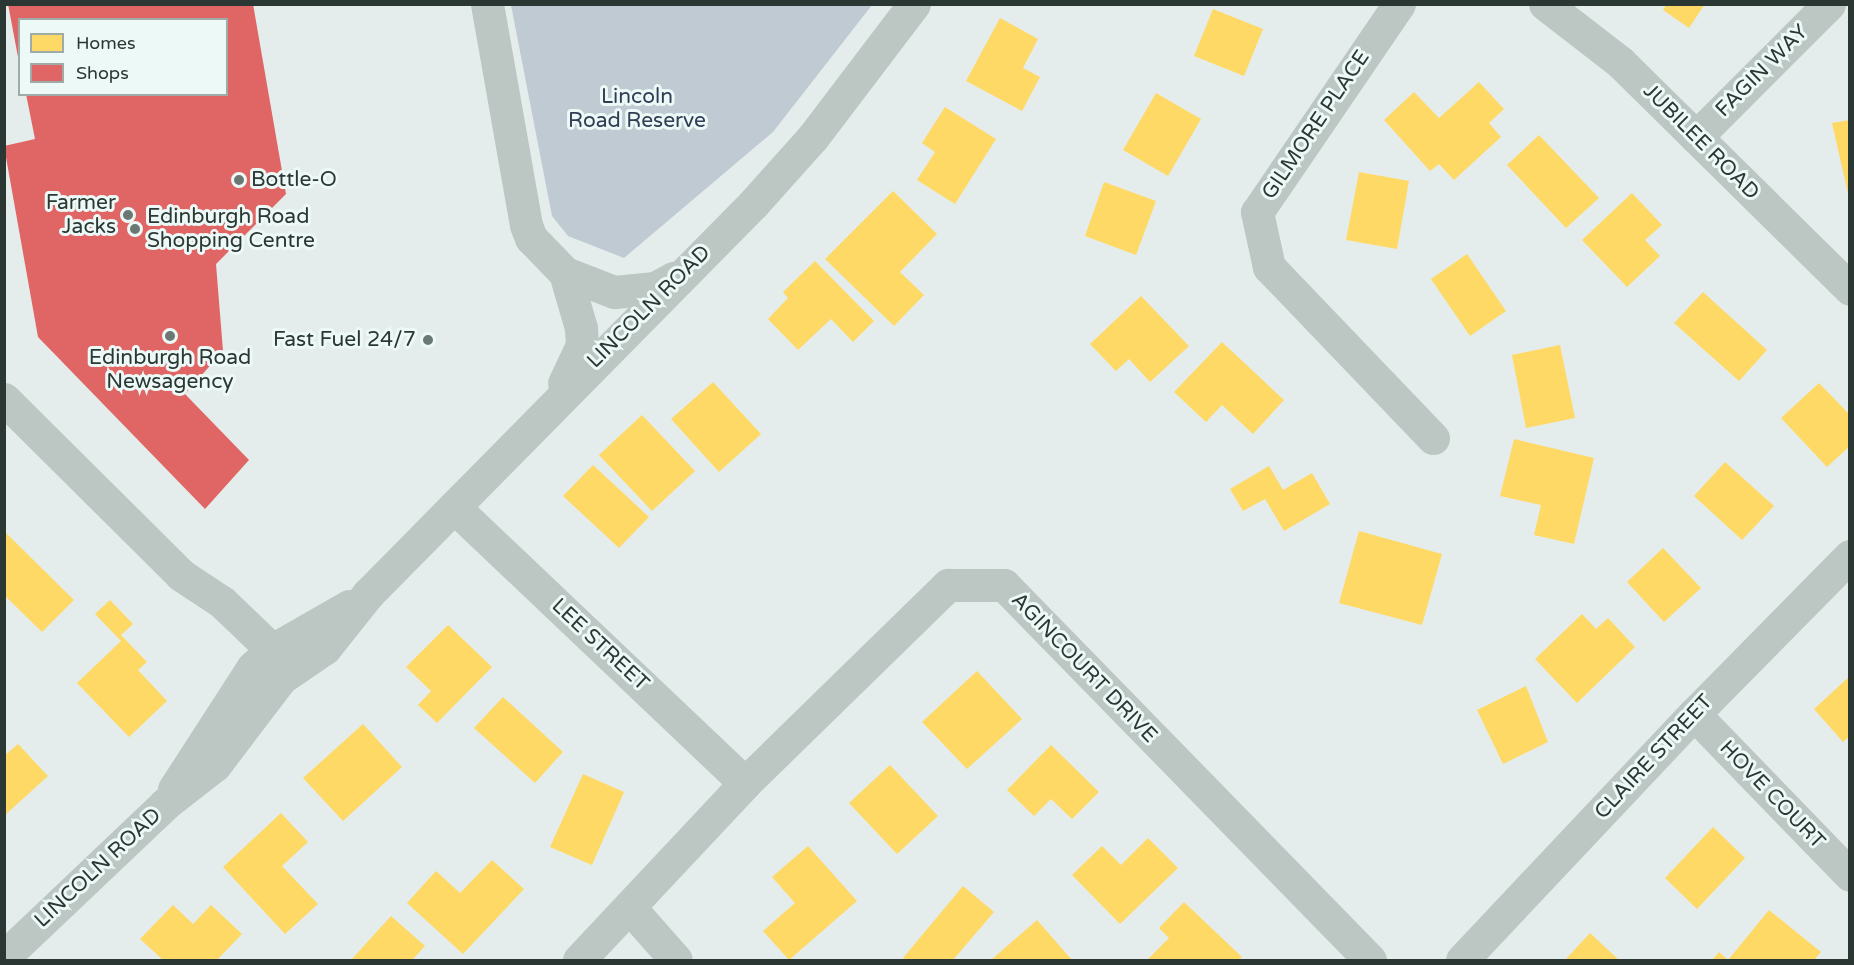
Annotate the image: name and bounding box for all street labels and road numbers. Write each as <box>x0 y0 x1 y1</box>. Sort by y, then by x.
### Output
street label: FAGIN WAY <box>1711 20 1813 122</box>
street label: GILMORE PLACE <box>1257 46 1375 204</box>
street label: JUBILEE ROAD <box>1638 79 1764 205</box>
street label: LINCOLN ROAD <box>582 240 716 374</box>
street label: AGINCOURT DRIVE <box>1006 588 1162 748</box>
street label: LEE STREET <box>546 594 654 696</box>
street label: CLAIRE STREET <box>1590 689 1718 825</box>
street label: HOVE COURT <box>1714 736 1830 854</box>
street label: LINCOLN ROAD <box>30 803 166 933</box>

